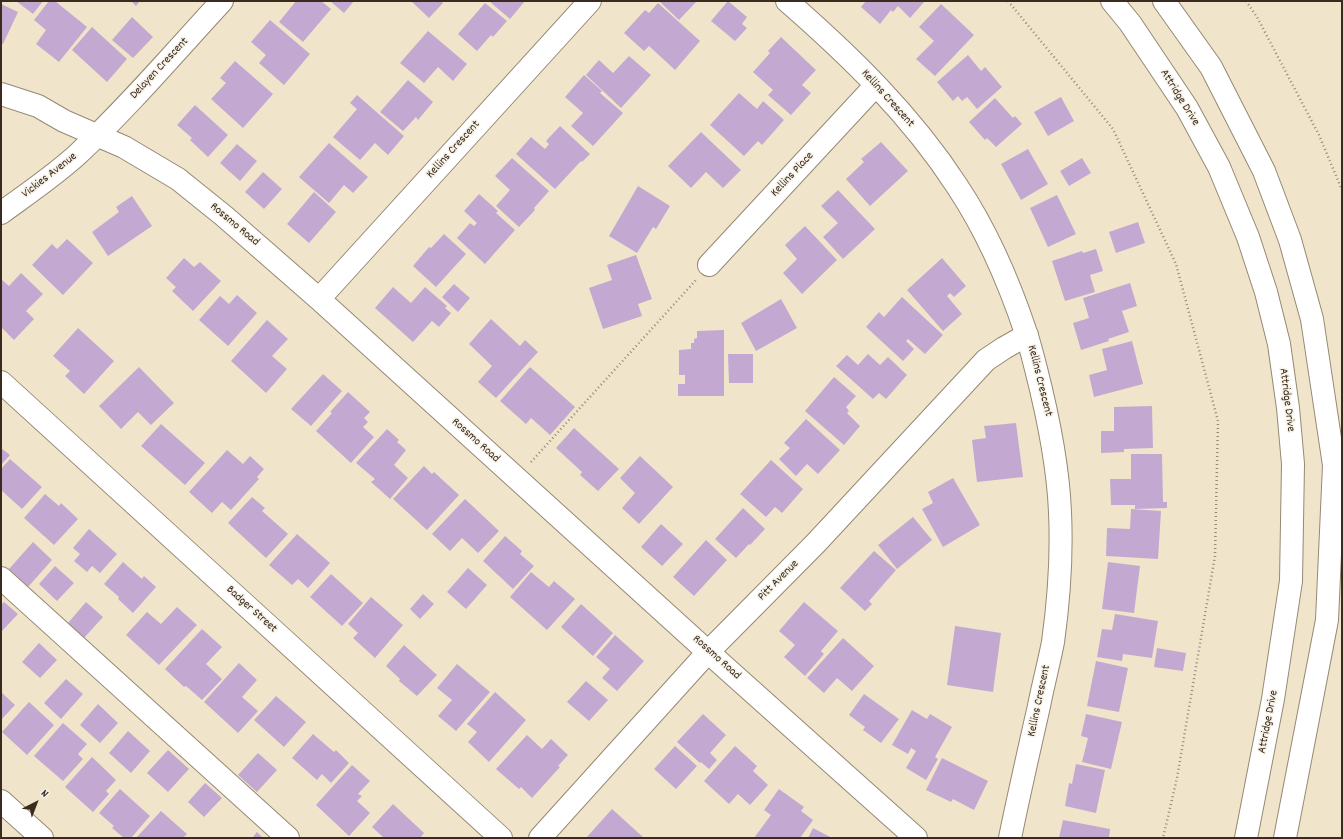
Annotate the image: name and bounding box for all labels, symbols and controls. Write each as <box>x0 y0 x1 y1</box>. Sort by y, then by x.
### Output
street label: Delayen Crescent <box>128 35 192 103</box>
street label: Kellins Crescent <box>857 67 917 131</box>
street label: Attridge Drive <box>1156 67 1202 129</box>
street label: Kellins Crescent <box>424 118 484 182</box>
street label: Vickies Avenue <box>20 150 80 202</box>
street label: Kellins Place <box>769 150 817 200</box>
street label: Rossmo Road <box>206 200 262 250</box>
street label: Kellins Crescent <box>1023 344 1055 418</box>
street label: Attridge Drive <box>1275 367 1297 433</box>
street label: Rossmo Road <box>448 416 502 466</box>
street label: Pitt Avenue <box>755 557 803 605</box>
street label: Badger Street <box>222 583 280 637</box>
street label: Rossmo Road <box>689 633 743 683</box>
street label: Kellins Crescent <box>1025 664 1055 738</box>
street label: Attridge Drive <box>1256 689 1282 755</box>
north arrow <box>16 783 56 823</box>
text: N <box>37 786 51 802</box>

